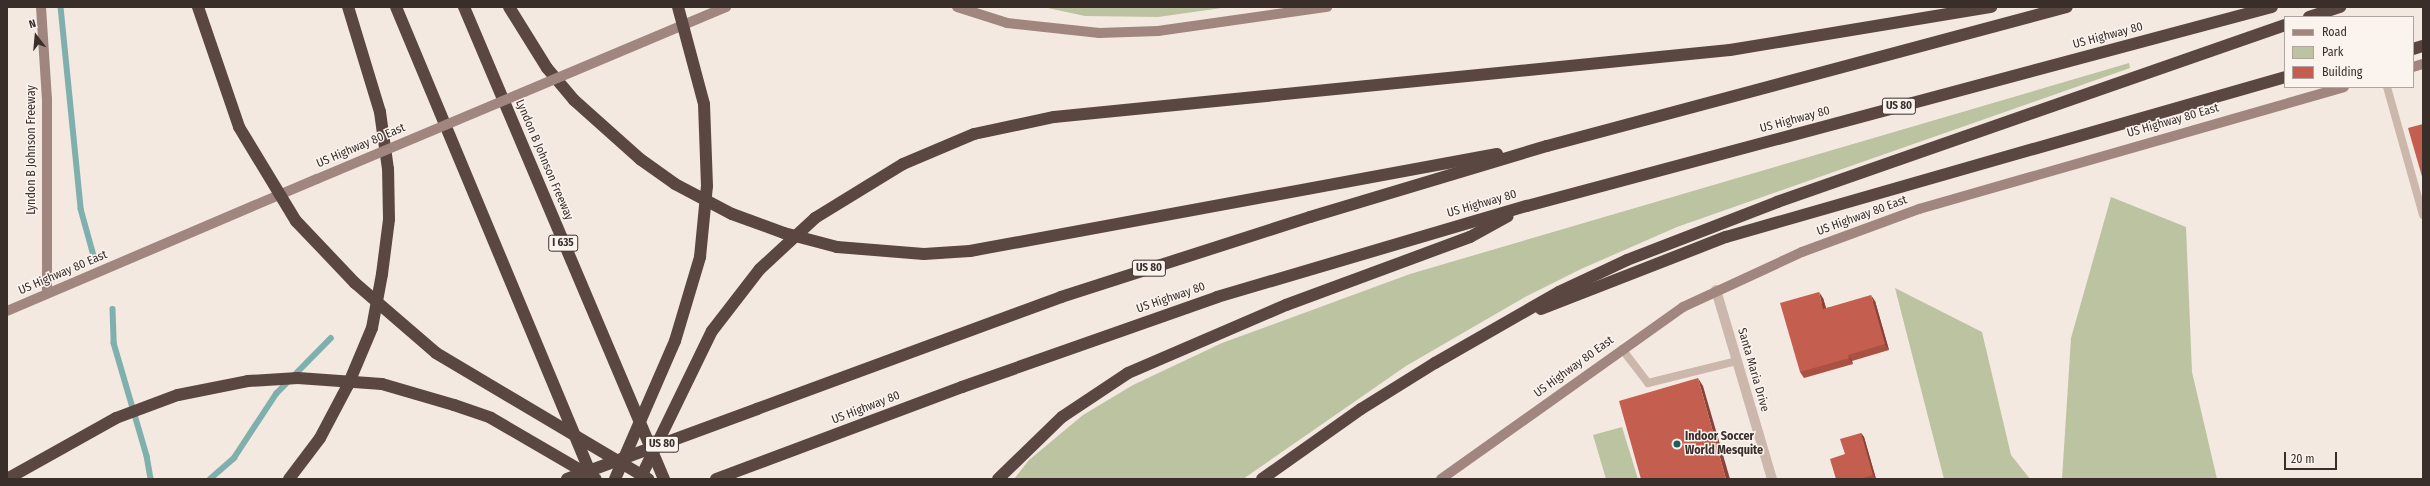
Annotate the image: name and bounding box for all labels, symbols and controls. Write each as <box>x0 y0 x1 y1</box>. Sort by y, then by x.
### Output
north arrow <box>16 16 56 56</box>
legend <box>2284 16 2414 88</box>
text: N <box>28 17 38 31</box>
street label: US Highway 80 <box>2071 20 2145 52</box>
text: Road <box>2322 25 2347 39</box>
text: Park <box>2322 45 2343 59</box>
text: Building <box>2322 65 2362 79</box>
street label: Lyndon B Johnson Freeway <box>25 85 39 215</box>
road number: US 80 <box>1881 97 1917 115</box>
street label: Lyndon B Johnson Freeway <box>512 98 576 222</box>
street label: US Highway 80 East <box>2125 101 2221 141</box>
street label: US Highway 80 <box>1758 104 1832 136</box>
street label: US Highway 80 East <box>314 121 408 171</box>
street label: US Highway 80 <box>1445 187 1519 221</box>
street label: US Highway 80 East <box>1815 193 1909 239</box>
road number: I 635 <box>548 234 578 252</box>
street label: US Highway 80 East <box>16 248 110 298</box>
road number: US 80 <box>1131 259 1167 277</box>
street label: US Highway 80 <box>1135 279 1207 317</box>
street label: Santa Maria Drive <box>1734 326 1772 414</box>
street label: US Highway 80 East <box>1531 333 1617 401</box>
street label: US Highway 80 <box>830 388 902 428</box>
place label: Indoor Soccer World Mesquite <box>1685 430 1763 458</box>
road number: US 80 <box>644 435 680 453</box>
marker: Indoor Soccer World Mesquite <box>1672 439 1682 449</box>
scale bar <box>2286 444 2339 470</box>
text: 20 m <box>2291 452 2315 466</box>

